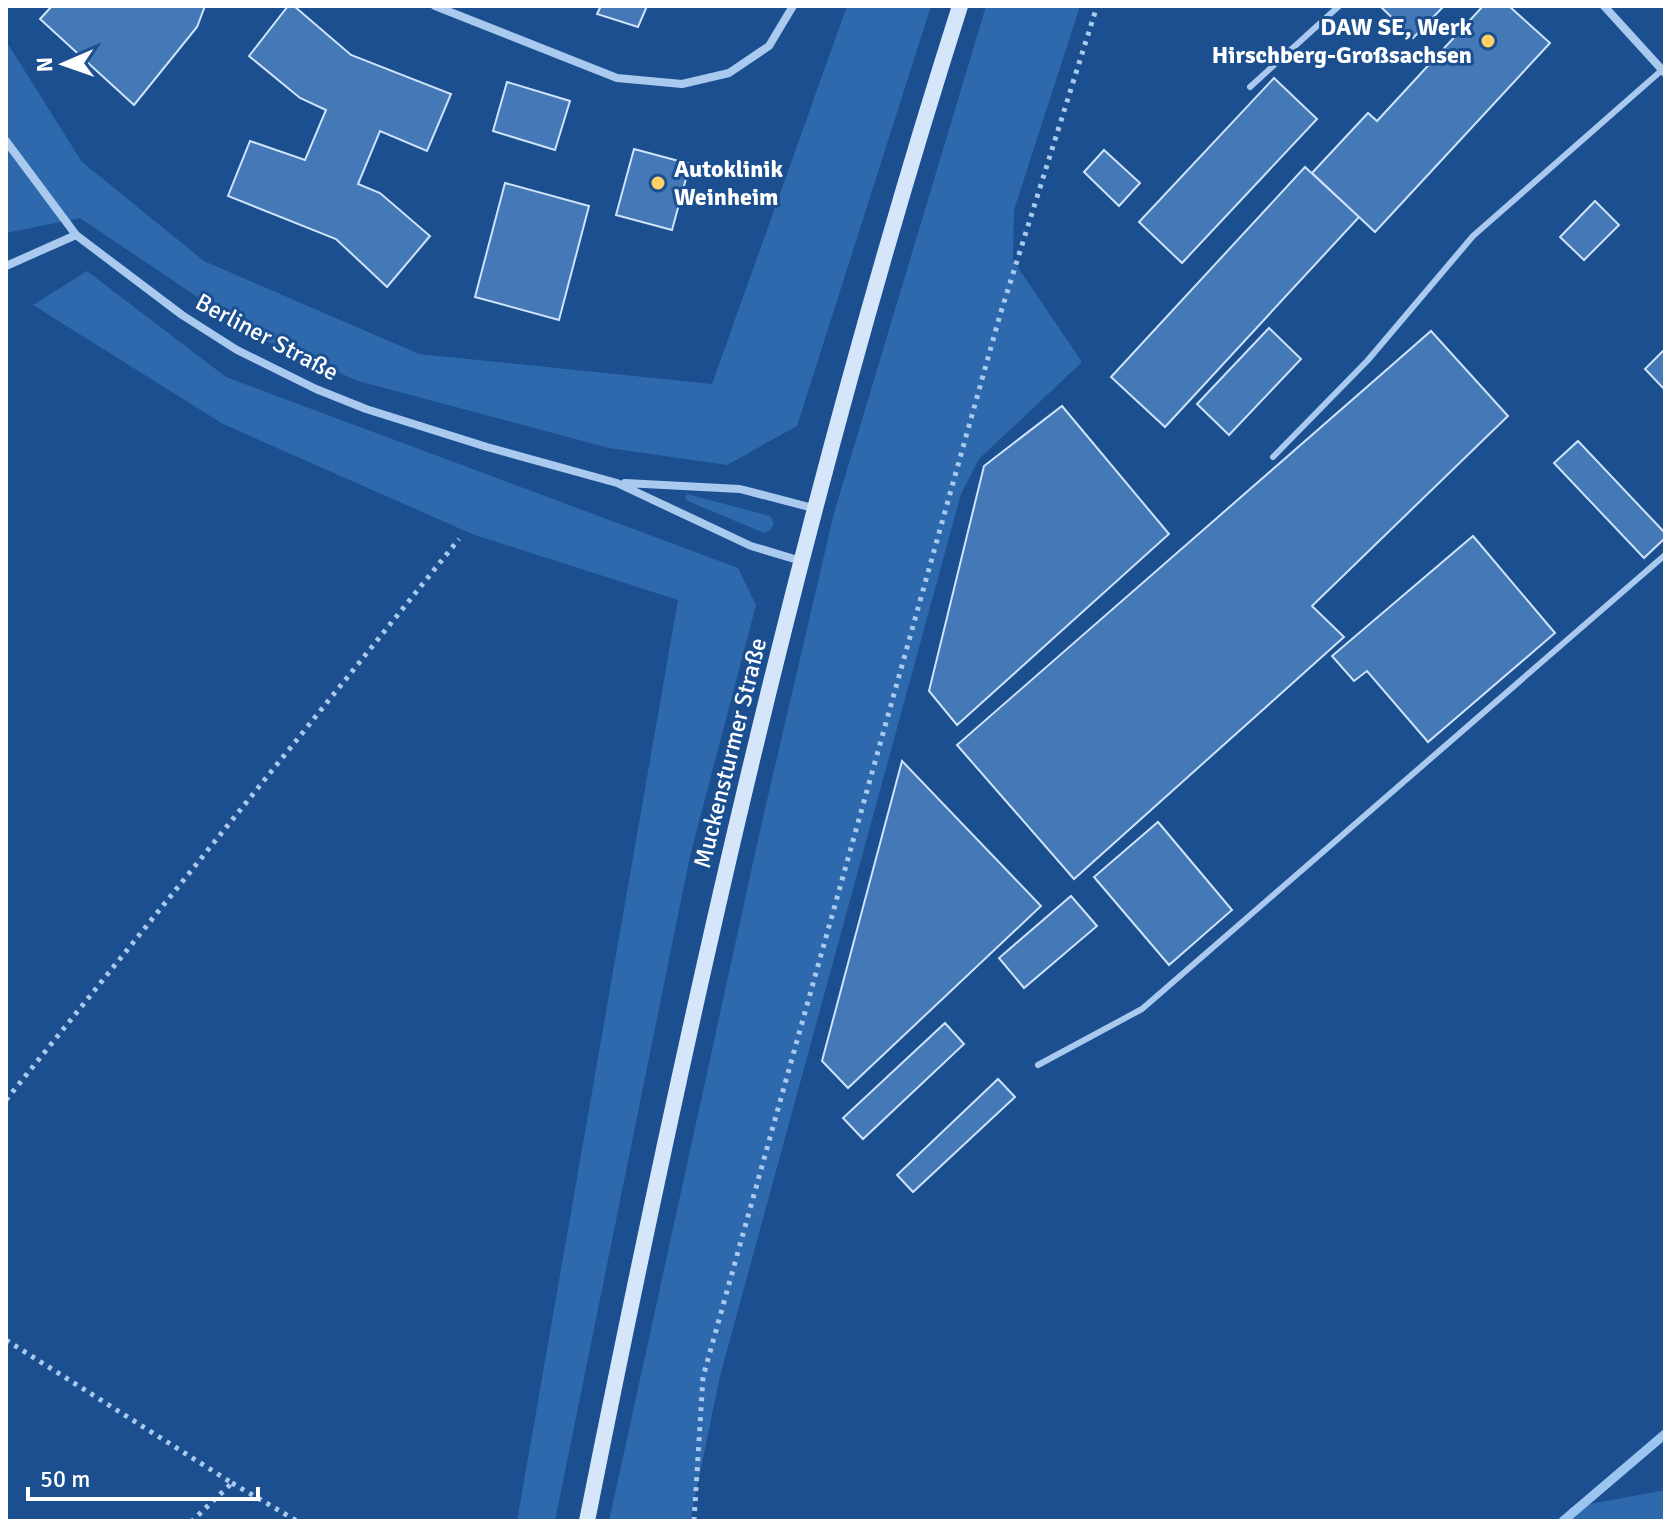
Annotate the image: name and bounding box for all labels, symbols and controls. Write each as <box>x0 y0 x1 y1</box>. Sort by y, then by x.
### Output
place label: DAW SE, Werk Hirschberg-Großsachsen <box>1212 12 1472 70</box>
north arrow <box>24 24 104 104</box>
marker: DAW SE, Werk Hirschberg-Großsachsen <box>1479 32 1497 50</box>
text: N <box>31 57 58 73</box>
place label: Autoklinik Weinheim <box>674 154 783 212</box>
marker: Autoklinik Weinheim <box>649 174 667 192</box>
street label: Berliner Straße <box>190 287 344 387</box>
street label: Muckensturmer Straße <box>687 635 773 871</box>
scale bar <box>28 1451 258 1501</box>
text: 50 m <box>40 1464 90 1494</box>

